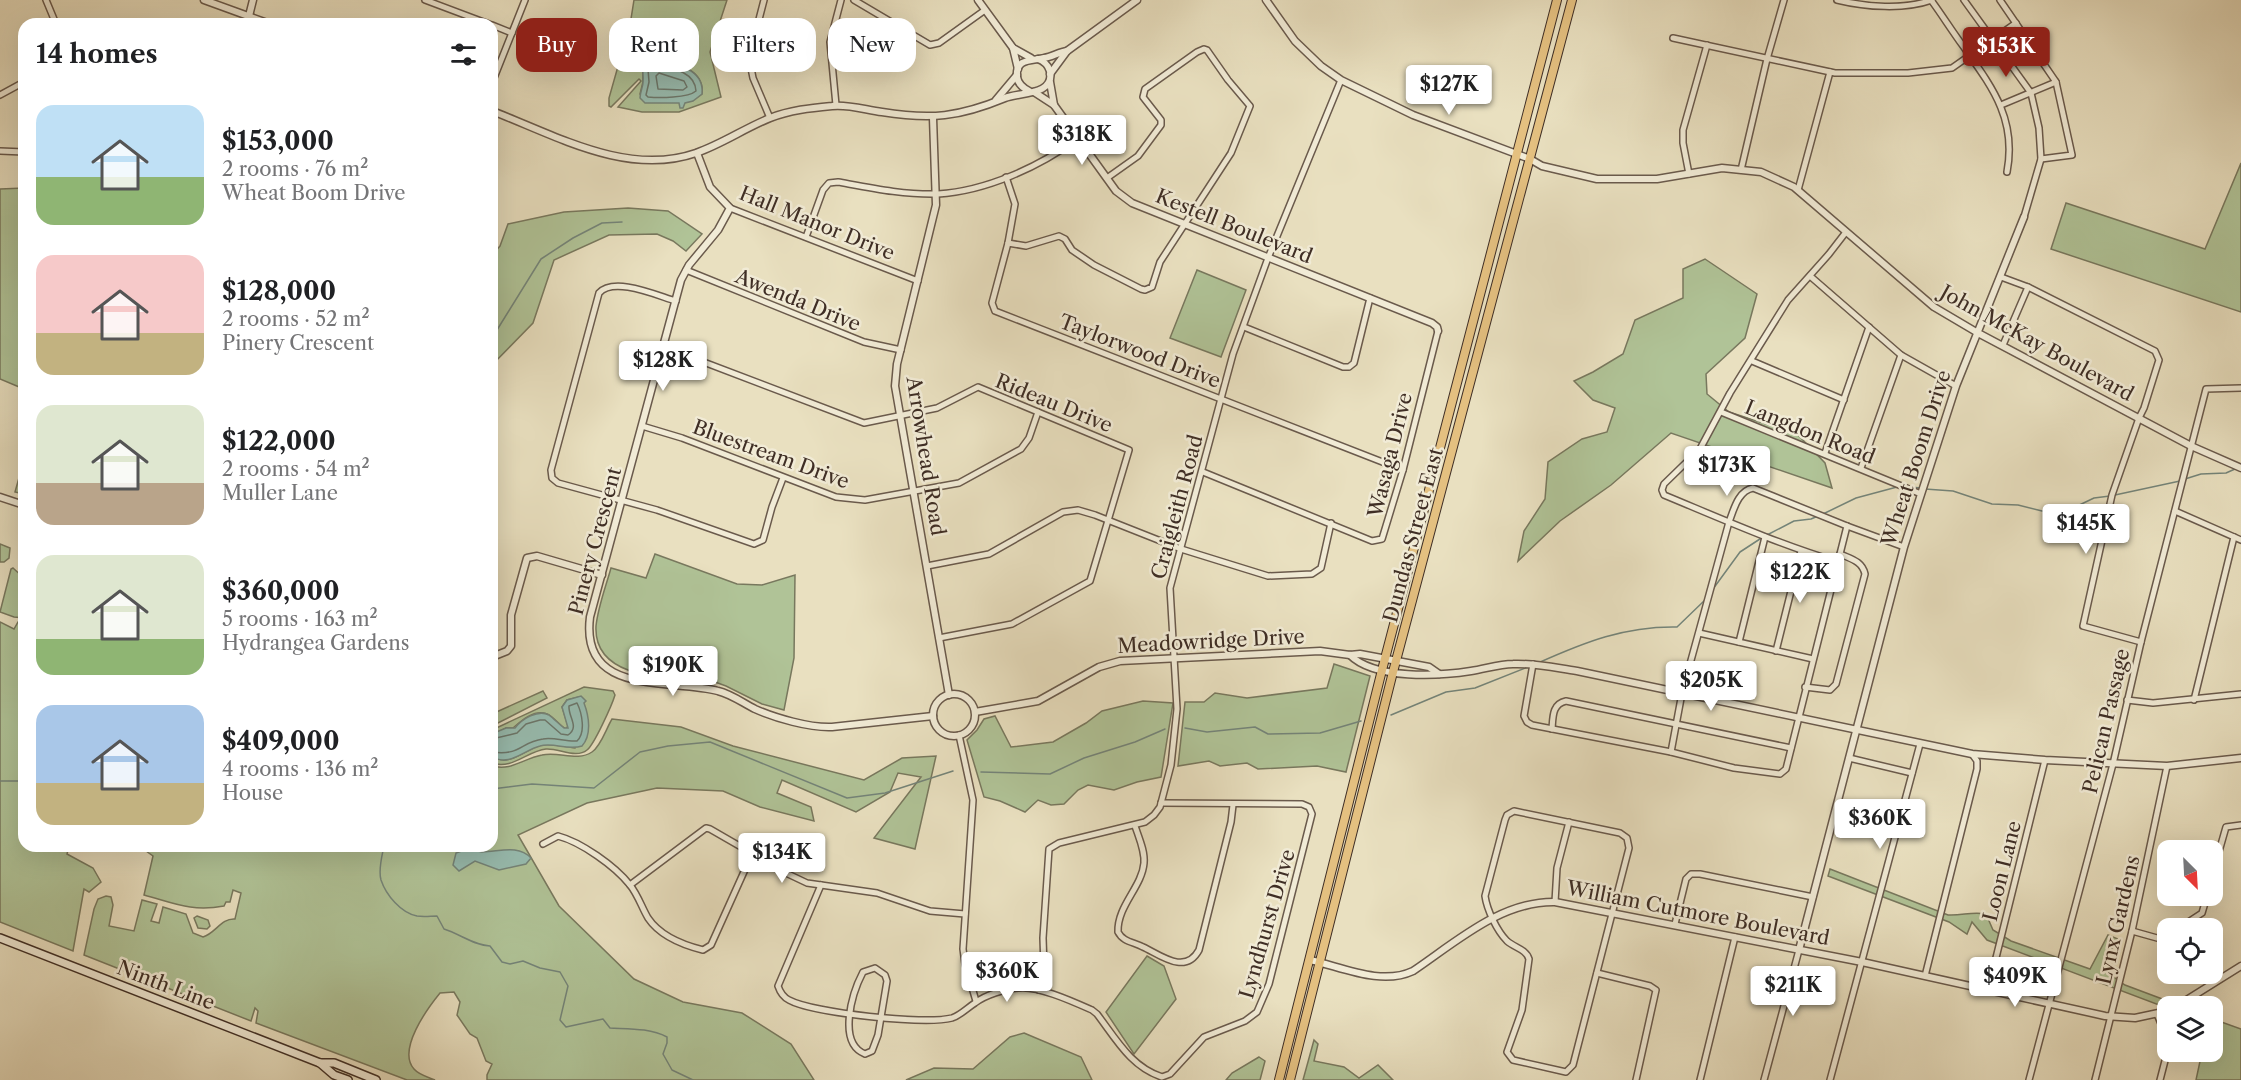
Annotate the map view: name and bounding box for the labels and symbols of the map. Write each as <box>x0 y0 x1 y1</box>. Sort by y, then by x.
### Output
pin: $153K <box>1964 27 2048 78</box>
pin: $127K <box>1407 65 1491 116</box>
pin: $318K <box>1040 115 1124 166</box>
street label: Hall Manor Drive <box>736 181 898 265</box>
street label: Kestell Boulevard <box>1152 184 1316 268</box>
street label: Awenda Drive <box>731 264 864 336</box>
street label: John McKay Boulevard <box>1933 278 2138 406</box>
street label: Taylorwood Drive <box>1056 309 1224 393</box>
pin: $128K <box>621 341 705 392</box>
street label: Wheat Boom Drive <box>1876 367 1956 550</box>
street label: Rideau Drive <box>992 369 1116 437</box>
street label: Arrowhead Road <box>901 374 950 537</box>
street label: Wasaga Drive <box>1363 390 1417 521</box>
street label: Langdon Road <box>1741 395 1879 469</box>
street label: Bluestream Drive <box>689 415 853 493</box>
street label: Craigleith Road <box>1146 432 1208 582</box>
street label: Dundas Street East <box>1378 445 1448 625</box>
pin: $173K <box>1685 446 1769 497</box>
street label: Pinery Crescent <box>564 464 626 618</box>
pin: $145K <box>2044 504 2128 555</box>
pin: $122K <box>1758 553 1842 604</box>
street label: Meadowridge Drive <box>1117 624 1305 658</box>
pin: $190K <box>631 646 715 697</box>
street label: Pelican Passage <box>2078 646 2134 796</box>
pin: $205K <box>1669 661 1753 712</box>
pin: $360K <box>1838 799 1922 850</box>
street label: Loon Lane <box>1978 818 2026 924</box>
pin: $134K <box>740 833 824 884</box>
north arrow <box>2157 840 2223 906</box>
street label: Lyndhurst Drive <box>1234 847 1300 1001</box>
street label: Lynx Gardens <box>2091 853 2145 987</box>
street label: William Cutmore Boulevard <box>1564 876 1831 950</box>
pin: $360K <box>965 952 1049 1003</box>
street label: Ninth Line <box>114 955 218 1015</box>
pin: $409K <box>1973 957 2057 1008</box>
pin: $211K <box>1751 966 1835 1017</box>

